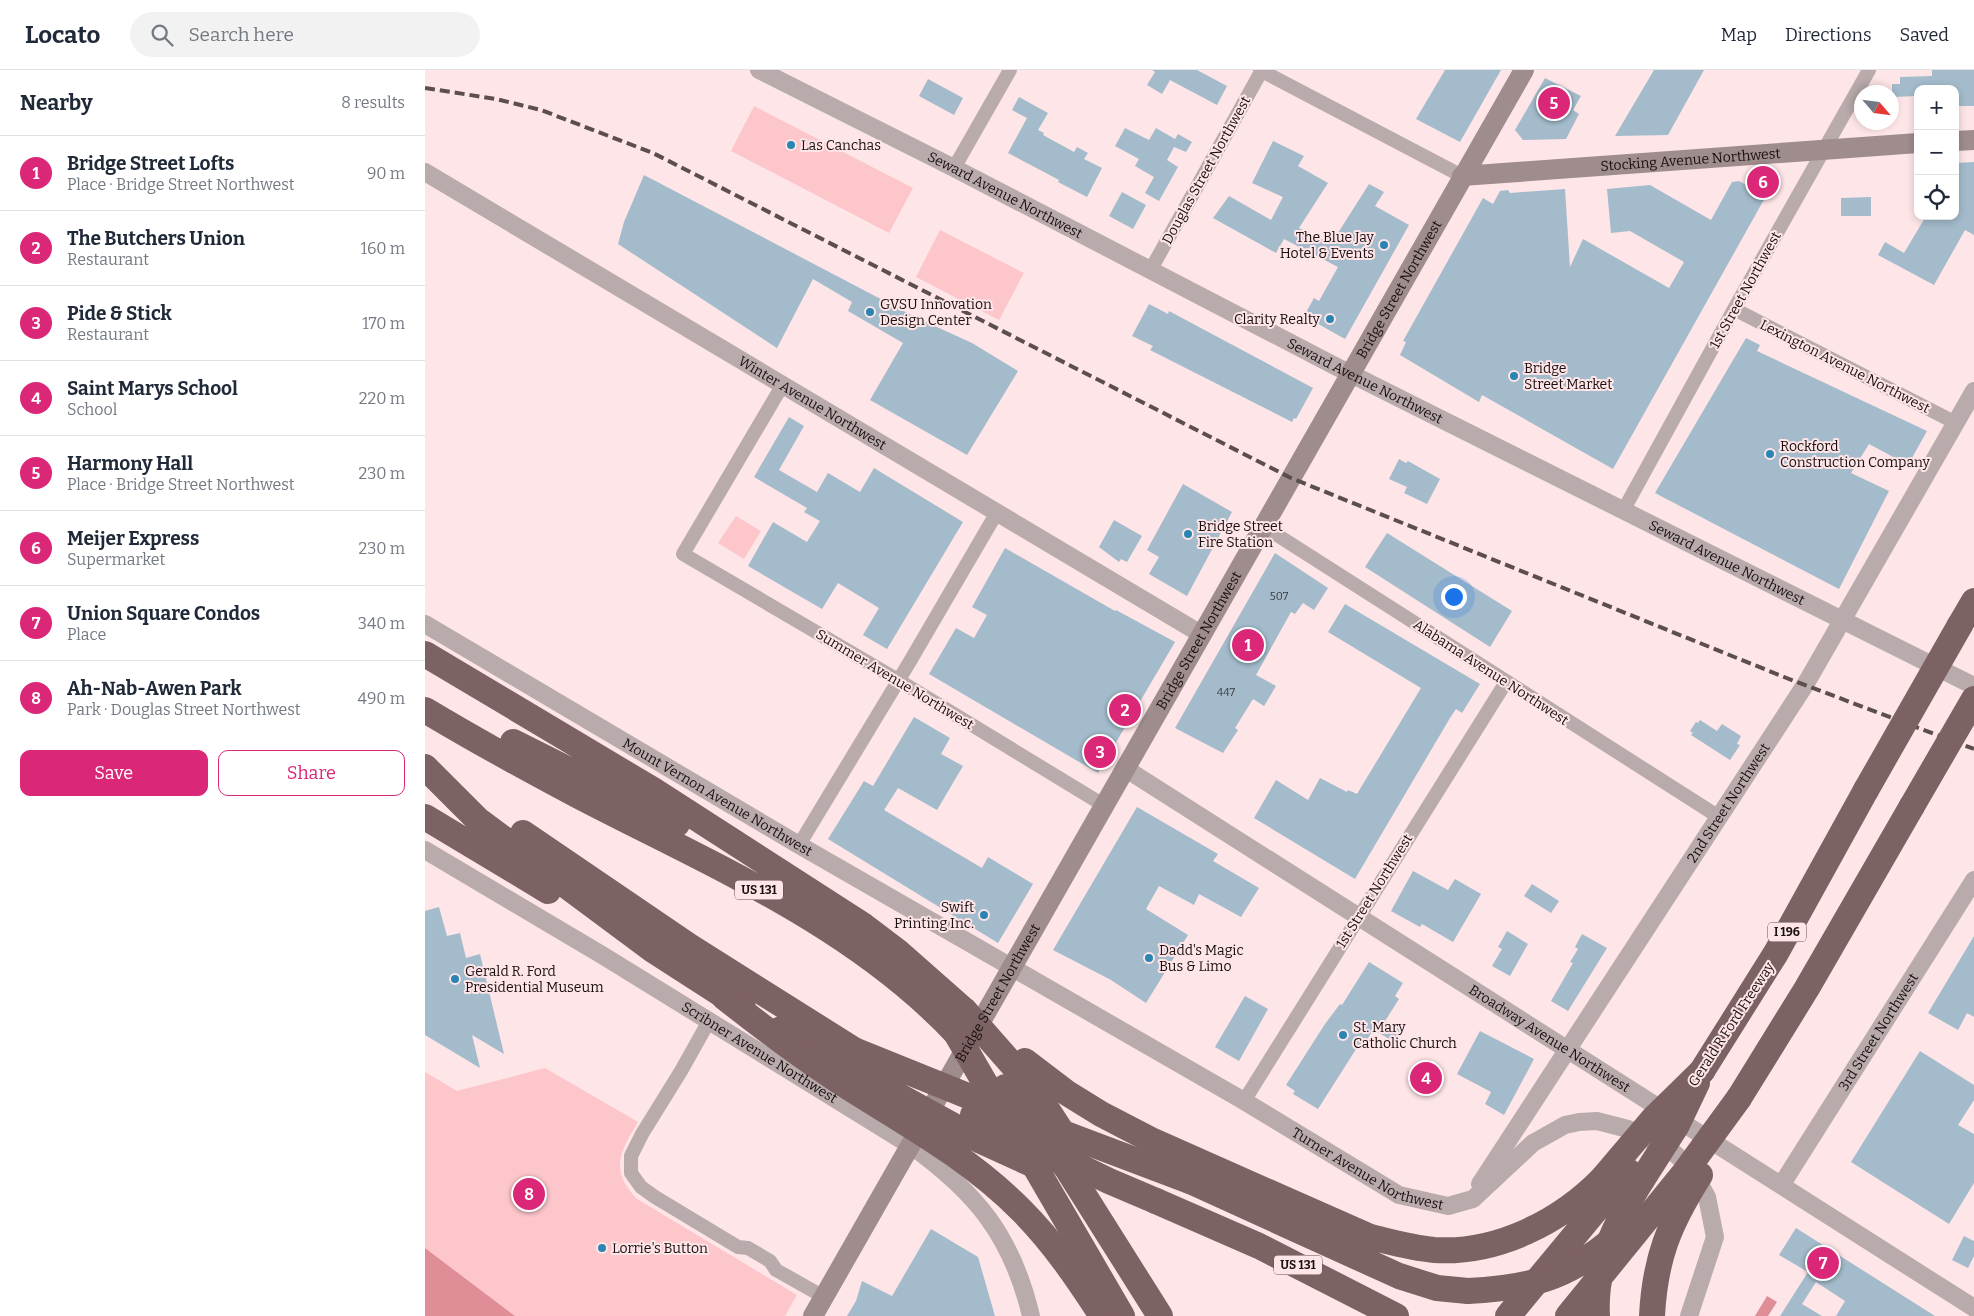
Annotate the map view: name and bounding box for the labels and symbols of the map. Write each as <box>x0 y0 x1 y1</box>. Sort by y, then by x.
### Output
pin: 5 <box>1538 84 1570 122</box>
north arrow <box>1854 85 1899 130</box>
street label: Douglas Street Northwest <box>1159 93 1254 247</box>
place label: Las Canchas <box>801 137 881 154</box>
marker: Las Canchas <box>785 139 797 151</box>
street label: Stocking Avenue Northwest <box>1600 145 1781 175</box>
street label: Seward Avenue Northwest <box>925 148 1085 242</box>
pin: 6 <box>1747 163 1779 201</box>
street label: Bridge Street Northwest <box>1353 217 1445 362</box>
place label: The Blue Jay Hotel & Events <box>1280 229 1375 262</box>
street label: 1st Street Northwest <box>1706 229 1785 352</box>
marker: The Blue Jay Hotel & Events <box>1378 239 1390 251</box>
place label: GVSU Innovation Design Center <box>880 296 992 329</box>
marker: GVSU Innovation Design Center <box>864 306 876 318</box>
place label: Clarity Realty <box>1234 311 1321 328</box>
marker: Clarity Realty <box>1324 313 1336 325</box>
street label: Lexington Avenue Northwest <box>1757 316 1933 417</box>
street label: Seward Avenue Northwest <box>1284 335 1445 428</box>
street label: Winter Avenue Northwest <box>735 353 889 454</box>
place label: Bridge Street Market <box>1524 360 1612 393</box>
marker: Bridge Street Market <box>1508 370 1520 382</box>
place label: Rockford Construction Company <box>1780 438 1931 471</box>
marker: Rockford Construction Company <box>1764 448 1776 460</box>
street label: Seward Avenue Northwest <box>1646 517 1808 609</box>
place label: Bridge Street Fire Station <box>1198 518 1283 551</box>
marker: Bridge Street Fire Station <box>1182 528 1194 540</box>
street label: Bridge Street Northwest <box>1153 568 1245 713</box>
your location <box>1441 584 1467 610</box>
house number: 507 <box>1270 590 1289 603</box>
street label: Alabama Avenue Northwest <box>1410 616 1571 729</box>
street label: Summer Avenue Northwest <box>813 626 977 733</box>
pin: 1 <box>1232 626 1264 664</box>
house number: 447 <box>1217 686 1236 699</box>
pin: 2 <box>1109 691 1141 729</box>
pin: 3 <box>1084 733 1116 771</box>
street label: Mount Vernon Avenue Northwest <box>619 735 815 860</box>
street label: 2nd Street Northwest <box>1684 740 1774 866</box>
street label: 1st Street Northwest <box>1332 831 1416 951</box>
road number: US 131 <box>735 880 783 900</box>
place label: Swift Printing Inc. <box>894 899 974 932</box>
marker: Swift Printing Inc. <box>978 909 990 921</box>
street label: Bridge Street Northwest <box>952 921 1044 1065</box>
road number: I 196 <box>1768 922 1806 942</box>
place label: Dadd's Magic Bus & Limo <box>1159 942 1244 975</box>
marker: Dadd's Magic Bus & Limo <box>1143 952 1155 964</box>
street label: Gerald R Ford Freeway <box>1685 958 1778 1090</box>
place label: Gerald R. Ford Presidential Museum <box>465 963 604 996</box>
street label: 3rd Street Northwest <box>1835 970 1922 1094</box>
marker: Gerald R. Ford Presidential Museum <box>449 973 461 985</box>
street label: Broadway Avenue Northwest <box>1466 981 1633 1096</box>
street label: Scribner Avenue Northwest <box>678 998 840 1107</box>
place label: St. Mary Catholic Church <box>1353 1019 1457 1052</box>
marker: St. Mary Catholic Church <box>1337 1029 1349 1041</box>
pin: 4 <box>1410 1059 1442 1097</box>
street label: Turner Avenue Northwest <box>1289 1124 1445 1214</box>
pin: 8 <box>513 1175 545 1213</box>
place label: Lorrie's Button <box>612 1240 708 1257</box>
marker: Lorrie's Button <box>596 1242 608 1254</box>
pin: 7 <box>1807 1244 1839 1282</box>
road number: US 131 <box>1274 1256 1322 1274</box>

